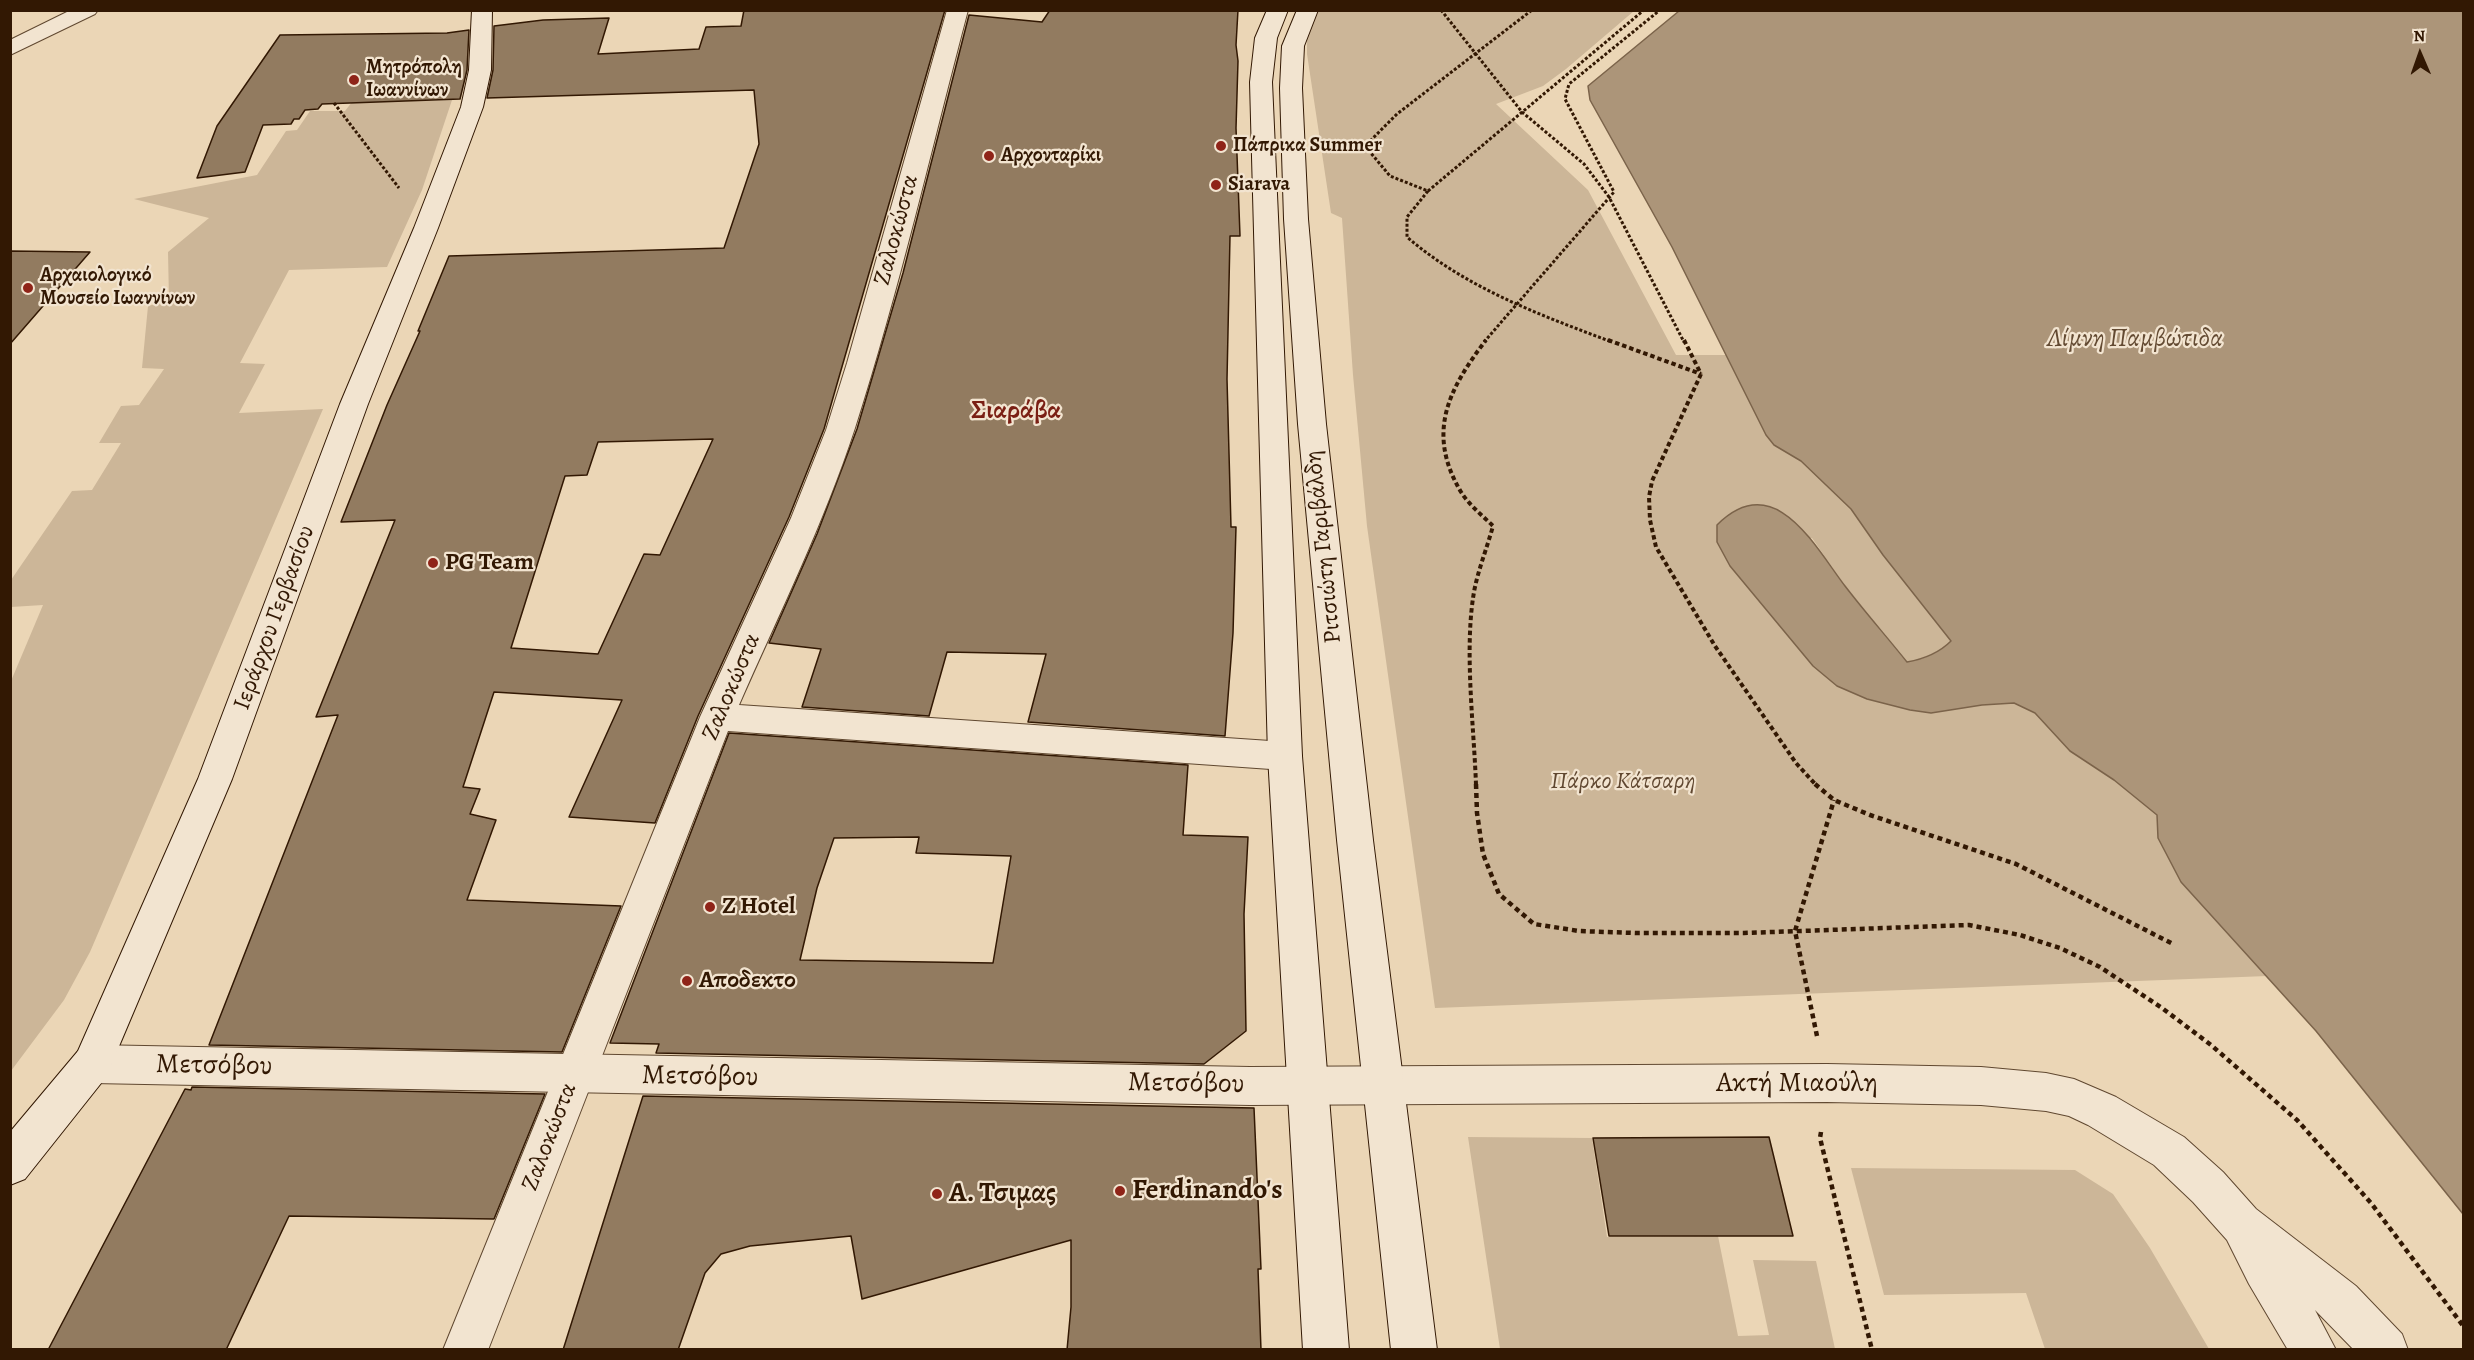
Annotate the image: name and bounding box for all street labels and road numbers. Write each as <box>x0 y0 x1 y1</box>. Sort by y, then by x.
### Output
street label: Ζαλοκώστα <box>868 172 926 288</box>
street label: Ριτσιώτη Γαριβάλδη <box>1300 449 1348 645</box>
street label: Ιεράρχου Γερβασίου <box>228 522 322 714</box>
street label: Ζαλοκώστα <box>697 629 767 745</box>
street label: Μετσόβου <box>155 1048 273 1084</box>
street label: Μετσόβου <box>641 1059 759 1095</box>
street label: Μετσόβου <box>1127 1066 1245 1102</box>
street label: Ακτή Μιαούλη <box>1716 1067 1878 1101</box>
street label: Ζαλοκώστα <box>516 1079 584 1195</box>

